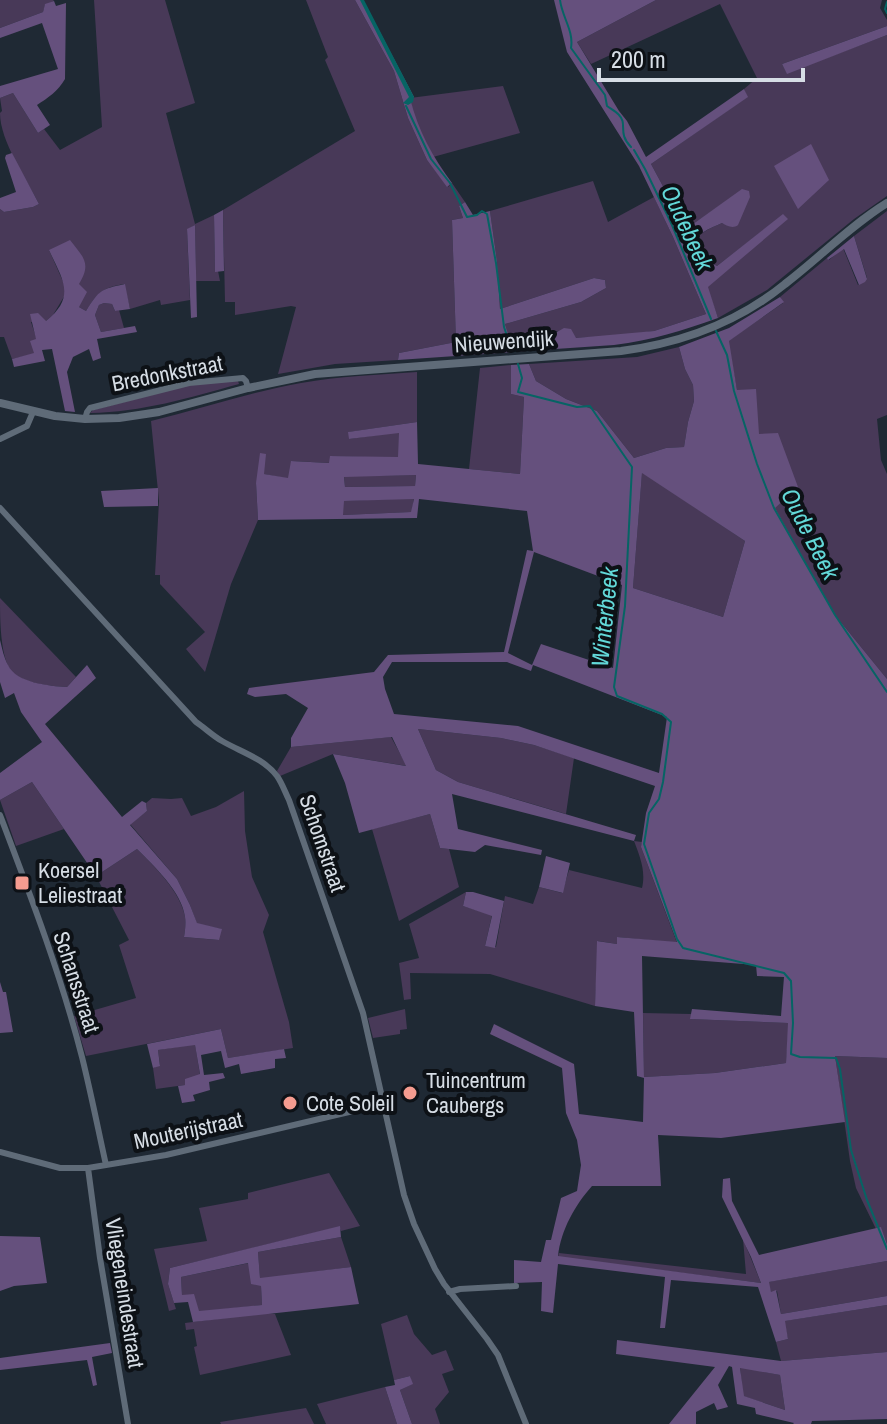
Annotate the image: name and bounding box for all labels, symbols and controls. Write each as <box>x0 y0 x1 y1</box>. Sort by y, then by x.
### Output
scale bar <box>599 32 803 82</box>
text: 200 m <box>611 43 666 75</box>
water label: Oudebeek <box>654 180 722 277</box>
street label: Nieuwendijk <box>453 323 556 359</box>
street label: Bredonkstraat <box>109 348 225 398</box>
water label: Oude Beek <box>774 482 848 586</box>
water label: Winterbeek <box>583 564 625 668</box>
street label: Schomstraat <box>292 790 354 896</box>
place label: Koersel Leliestraat <box>38 855 122 910</box>
marker: Koersel Leliestraat <box>13 874 31 892</box>
street label: Schansstraat <box>46 927 108 1037</box>
place label: Tuincentrum Caubergs <box>426 1065 526 1120</box>
marker: Tuincentrum Caubergs <box>401 1084 419 1102</box>
place label: Cote Soleil <box>306 1088 394 1118</box>
marker: Cote Soleil <box>281 1094 299 1112</box>
street label: Mouterijstraat <box>131 1104 245 1156</box>
street label: Vliegeneindestraat <box>98 1216 152 1370</box>

